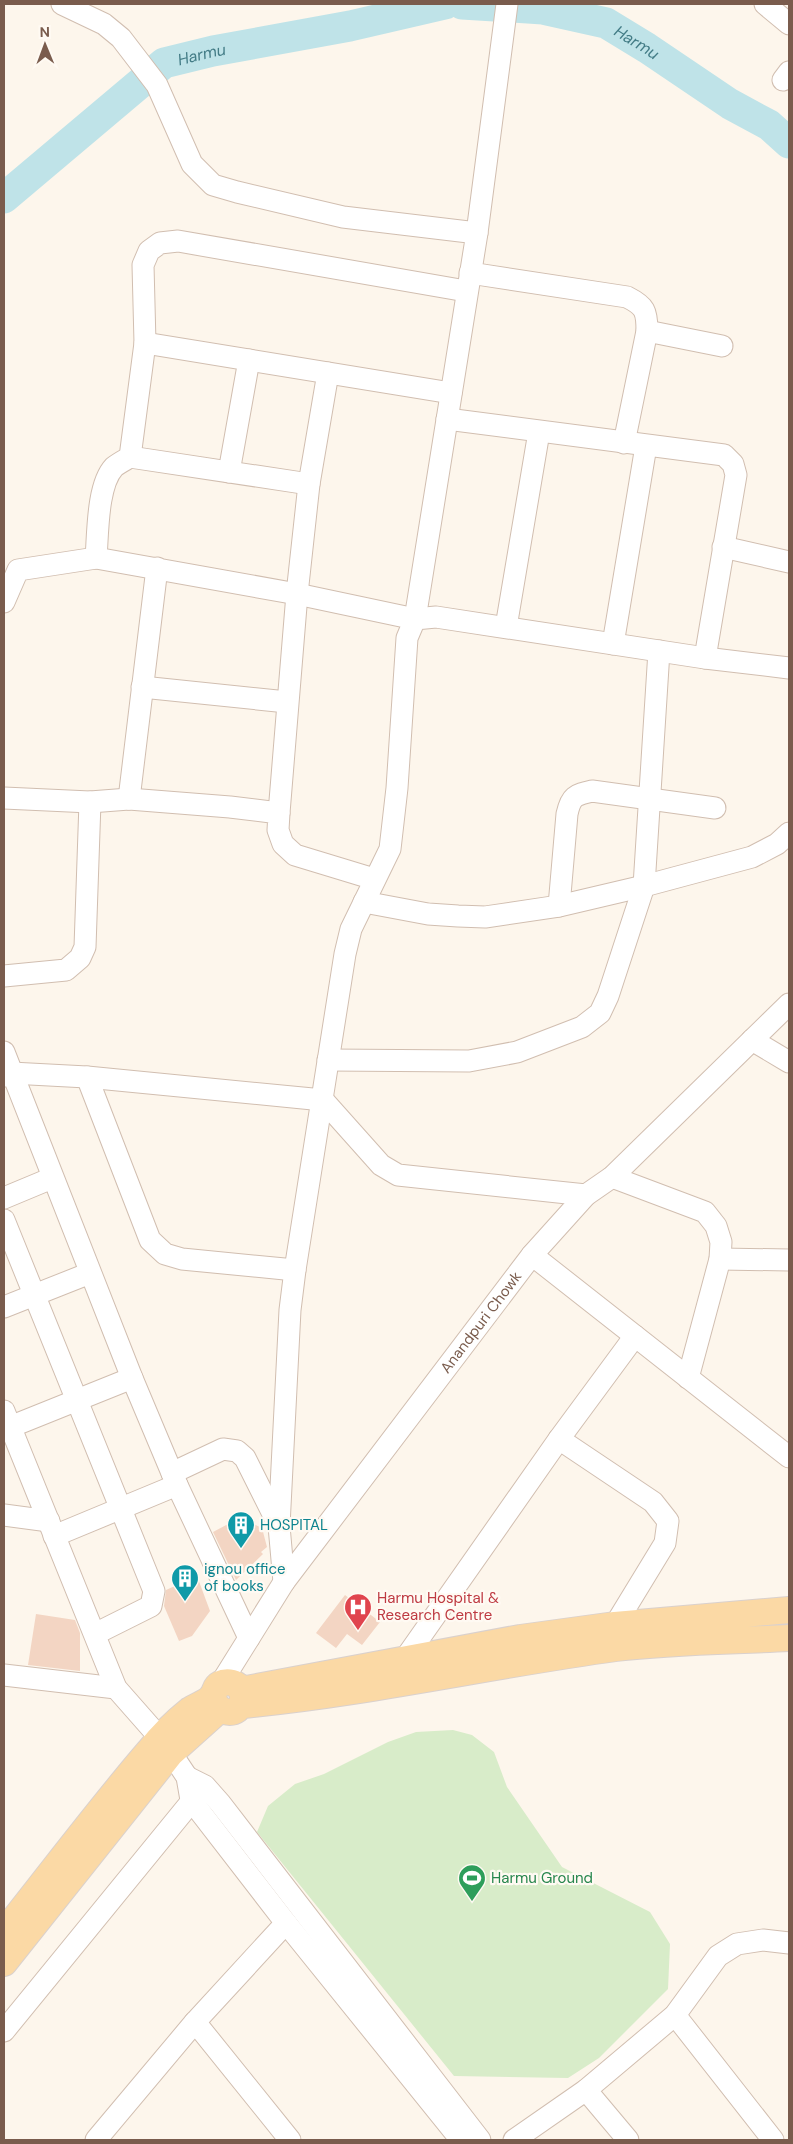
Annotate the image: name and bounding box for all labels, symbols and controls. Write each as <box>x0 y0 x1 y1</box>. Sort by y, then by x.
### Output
north arrow <box>20 20 70 70</box>
water label: Harmu <box>610 21 663 64</box>
text: N <box>40 23 50 41</box>
water label: Harmu <box>175 39 227 70</box>
street label: Anandpuri Chowk <box>436 1267 526 1377</box>
building icon: HOSPITAL <box>226 1510 256 1549</box>
place label: HOSPITAL <box>260 1515 328 1535</box>
place label: ignou office of books <box>204 1559 286 1596</box>
building icon: ignou office of books <box>170 1563 200 1602</box>
place label: Harmu Hospital & Research Centre <box>377 1588 499 1625</box>
hospital icon: Harmu Hospital & Research Centre <box>343 1592 373 1631</box>
sports icon: Harmu Ground <box>457 1863 487 1902</box>
place label: Harmu Ground <box>491 1868 593 1888</box>

